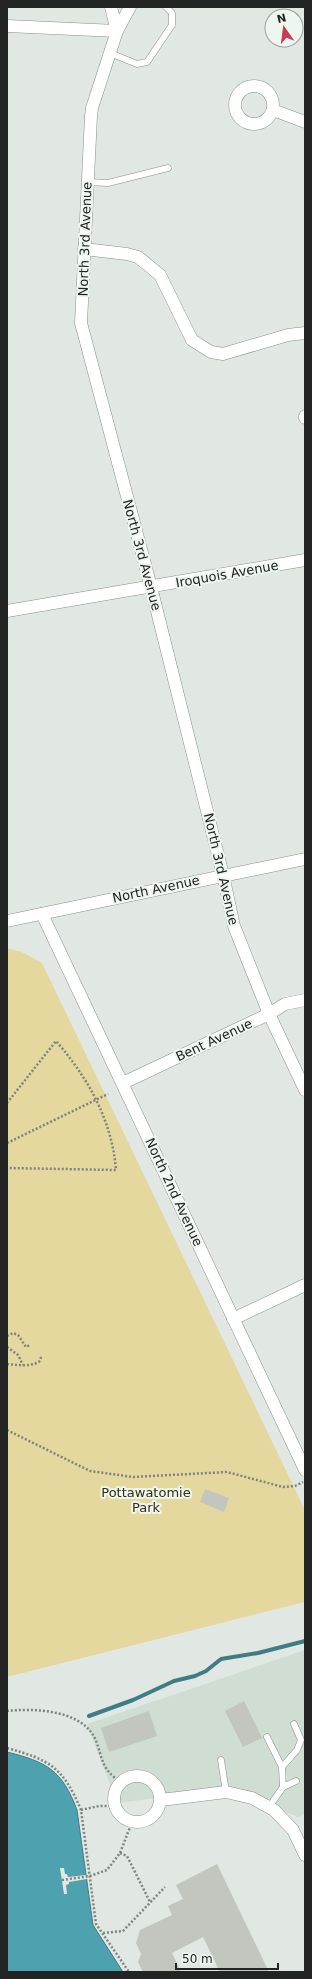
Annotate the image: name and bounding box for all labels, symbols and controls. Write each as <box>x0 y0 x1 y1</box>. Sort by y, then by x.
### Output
north arrow <box>264 8 304 48</box>
text: N <box>276 11 288 26</box>
street label: North 3rd Avenue <box>76 181 94 297</box>
street label: North 3rd Avenue <box>120 498 164 612</box>
street label: Iroquois Avenue <box>174 558 280 590</box>
street label: North 3rd Avenue <box>201 811 241 927</box>
street label: North Avenue <box>111 872 201 906</box>
street label: Bent Avenue <box>173 1016 255 1064</box>
street label: North 2nd Avenue <box>142 1135 206 1249</box>
park label: Pottawatomie Park <box>101 1485 191 1515</box>
scale bar <box>176 1945 278 1971</box>
text: 50 m <box>182 1952 213 1966</box>

